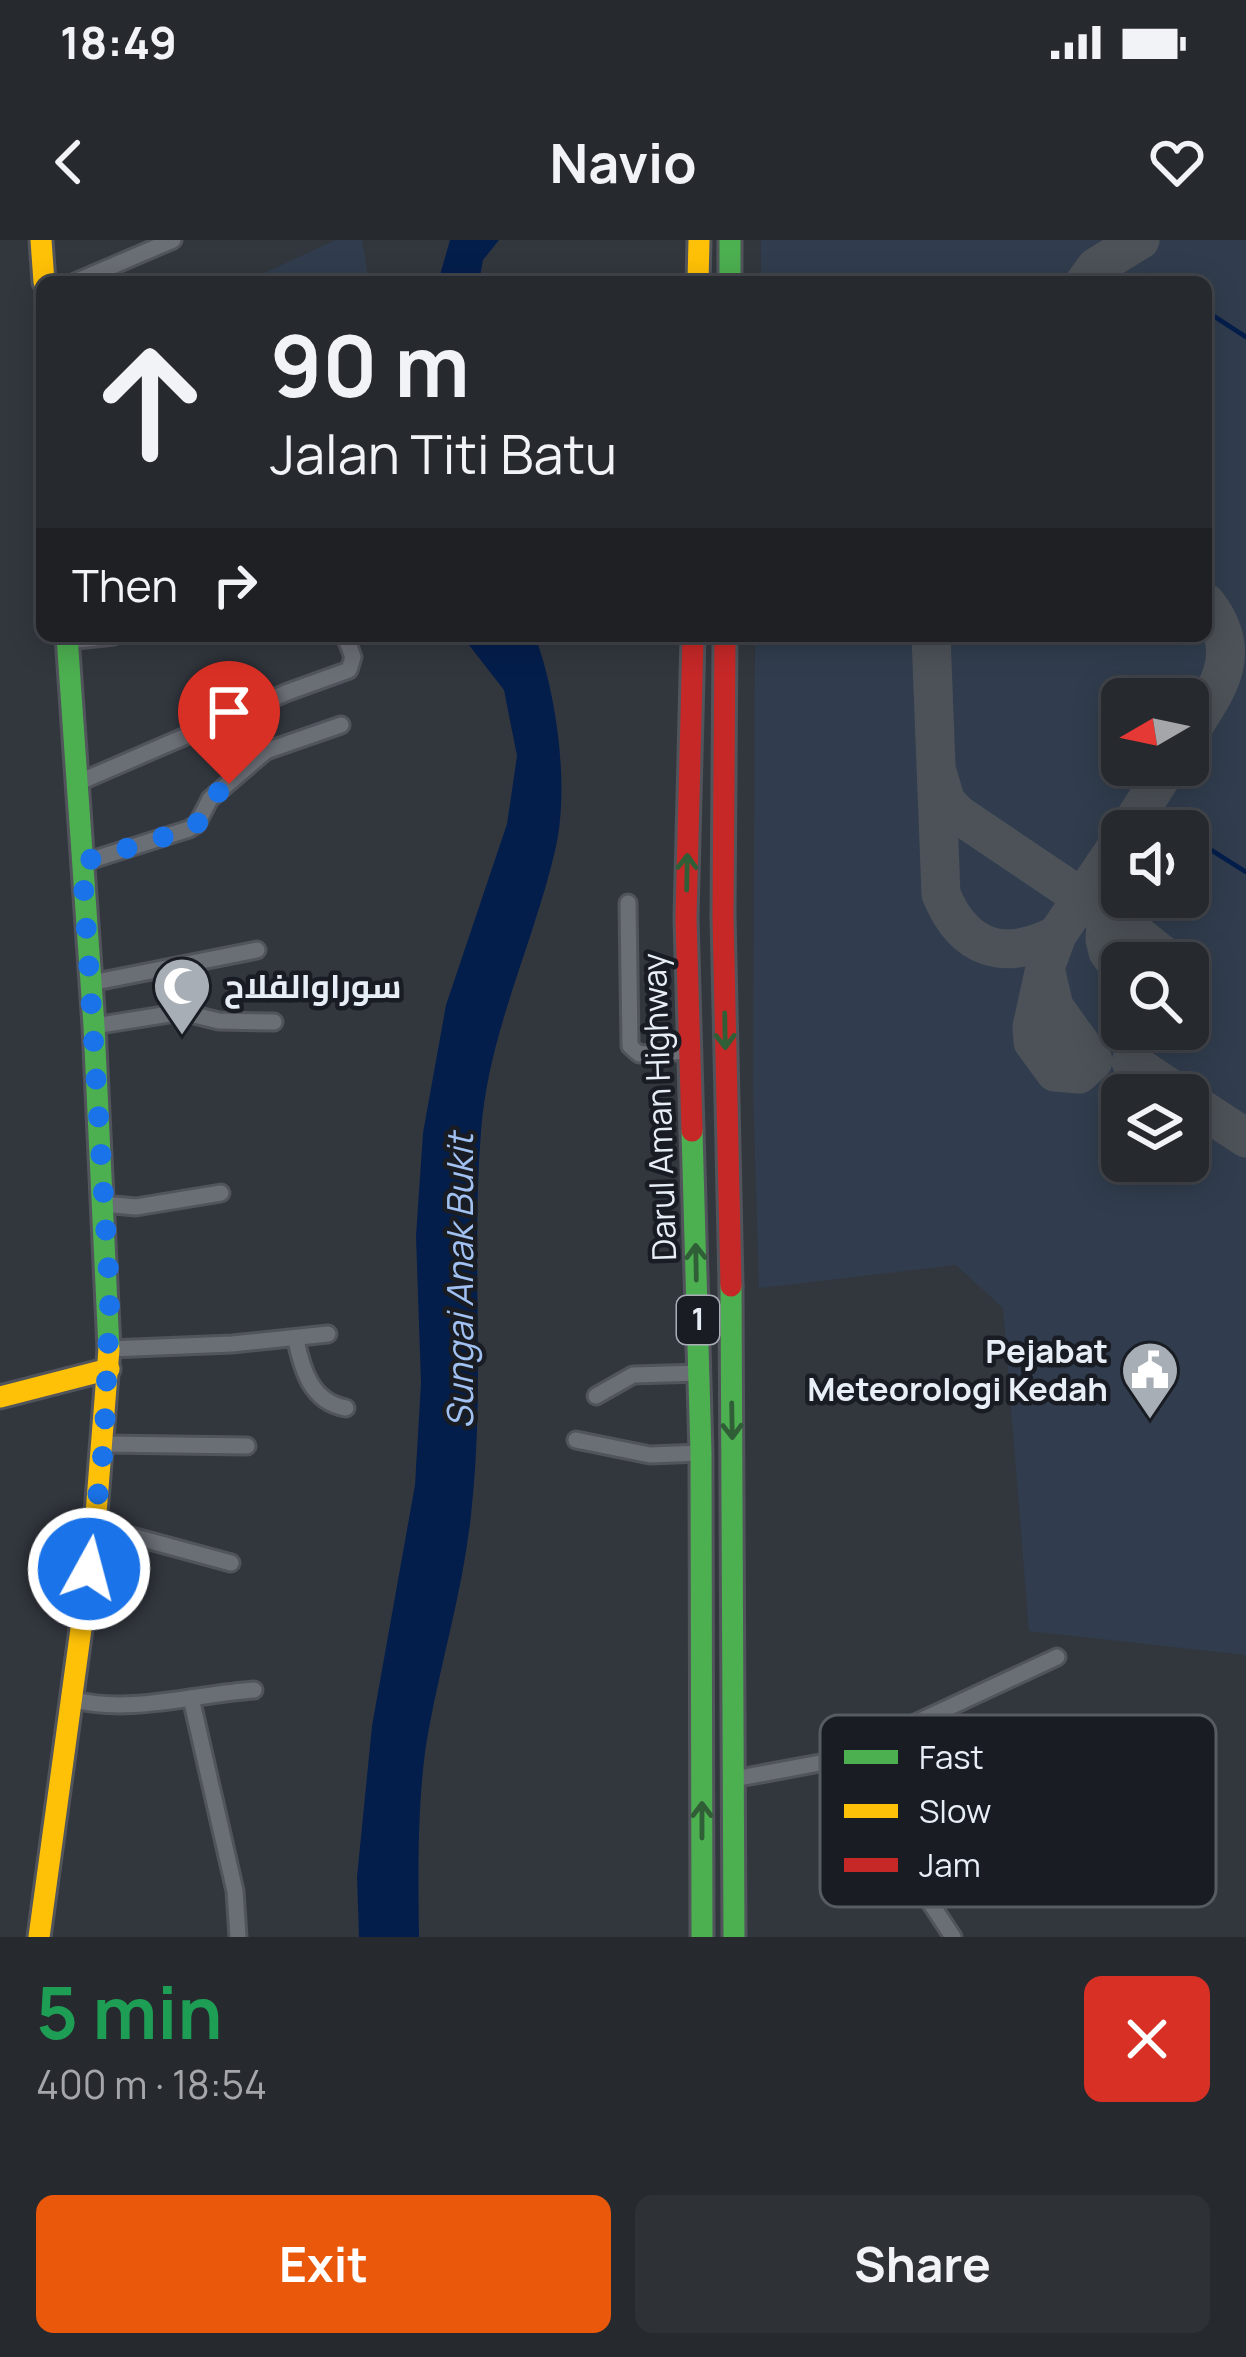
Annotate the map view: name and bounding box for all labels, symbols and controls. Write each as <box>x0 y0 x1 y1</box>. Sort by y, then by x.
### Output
text: 18:49 <box>60 11 177 73</box>
text: Navio <box>549 125 697 199</box>
icon: back <box>36 129 102 195</box>
icon: heart <box>1144 129 1210 195</box>
text: 90 m <box>270 307 470 422</box>
icon: ahead <box>72 324 228 480</box>
text: Jalan Titi Batu <box>270 416 617 490</box>
icon: right <box>202 552 268 618</box>
text: Then <box>72 554 178 616</box>
pin <box>178 661 280 784</box>
north arrow <box>1101 678 1209 786</box>
map controls <box>1101 678 1209 1182</box>
icon: arrive <box>196 679 262 745</box>
button: sound <box>1101 810 1209 918</box>
one-way arrow <box>676 853 699 892</box>
button: search <box>1101 942 1209 1050</box>
street label: Darul Aman Highway <box>631 952 686 1262</box>
mosque icon: سوراوالفلاح <box>151 955 213 1037</box>
place label: سوراوالفلاح <box>224 963 401 1009</box>
one-way arrow <box>713 1011 736 1050</box>
button: layers <box>1101 1074 1209 1182</box>
water label: Sungai Anak Bukit <box>435 1130 484 1429</box>
one-way arrow <box>685 1243 708 1282</box>
road number: 1 <box>677 1296 719 1344</box>
place label: Pejabat Meteorologi Kedah <box>807 1328 1108 1411</box>
public building icon: Pejabat Meteorologi Kedah <box>1119 1339 1181 1421</box>
one-way arrow <box>721 1401 744 1440</box>
position arrow <box>26 1506 152 1632</box>
legend <box>820 1715 1216 1907</box>
text: Fast <box>919 1734 984 1779</box>
text: Slow <box>919 1788 991 1833</box>
one-way arrow <box>691 1801 713 1840</box>
text: Jam <box>919 1842 981 1887</box>
text: 5 min <box>36 1962 223 2061</box>
button: close <box>1084 1976 1210 2102</box>
text: 400 m · 18:54 <box>36 2057 267 2111</box>
button: Exit <box>36 2195 611 2333</box>
button: Share <box>635 2195 1210 2333</box>

